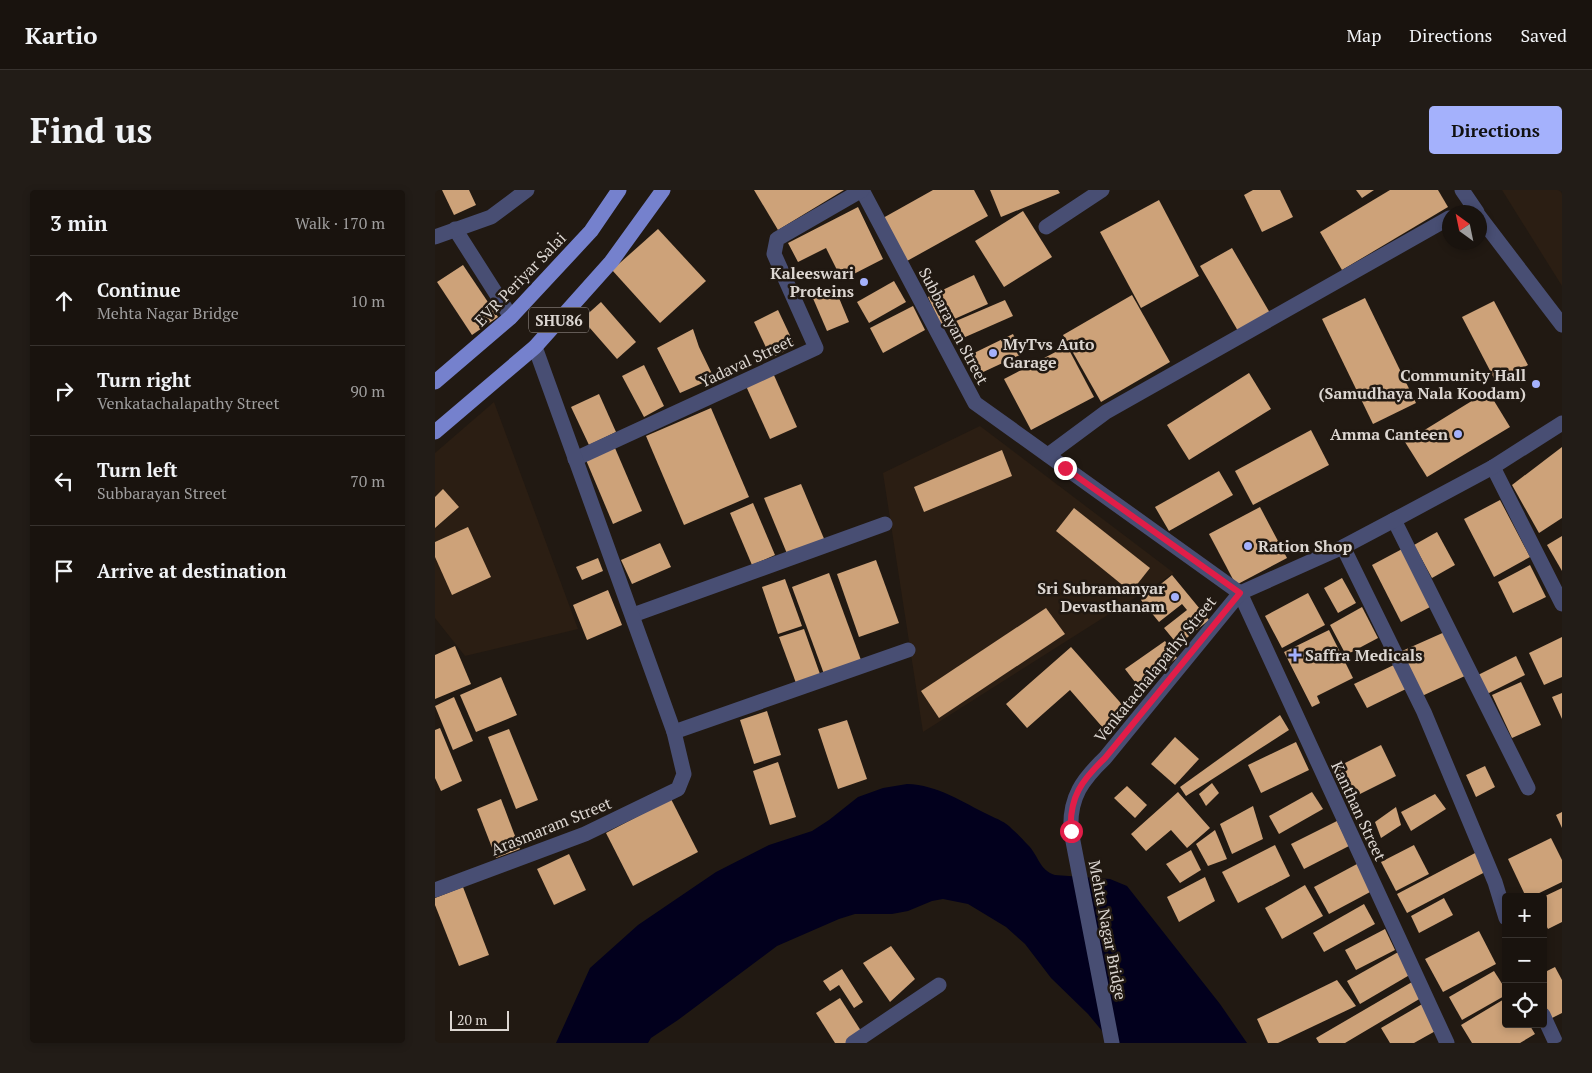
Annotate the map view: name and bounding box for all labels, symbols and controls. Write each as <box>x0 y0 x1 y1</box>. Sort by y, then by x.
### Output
text: Kartio <box>25 19 98 51</box>
text: Map <box>1346 23 1381 47</box>
text: Directions <box>1409 23 1492 47</box>
text: Saved <box>1520 23 1567 47</box>
button: Directions <box>1429 106 1562 154</box>
text: Find us <box>30 107 152 153</box>
north arrow <box>1442 205 1487 250</box>
text: 3 min <box>50 209 107 237</box>
text: Walk · 170 m <box>295 212 385 234</box>
street label: EVR Periyar Salai <box>469 227 571 331</box>
place label: Kaleeswari Proteins <box>770 262 854 302</box>
street label: Subbarayan Street <box>914 264 994 388</box>
marker: Kaleeswari Proteins <box>858 276 870 288</box>
text: Continue <box>97 277 181 302</box>
icon: ahead <box>50 287 78 315</box>
text: 10 m <box>350 290 385 312</box>
text: Mehta Nagar Bridge <box>97 302 239 324</box>
road number: SHU86 <box>529 308 589 332</box>
street label: Yadaval Street <box>695 330 797 392</box>
place label: MyTvs Auto Garage <box>1003 333 1095 373</box>
marker: MyTvs Auto Garage <box>987 347 999 359</box>
place label: Community Hall (Samudhaya Nala Koodam) <box>1318 364 1526 404</box>
text: Turn right <box>97 367 191 392</box>
icon: right <box>50 377 78 405</box>
marker: Community Hall (Samudhaya Nala Koodam) <box>1530 378 1542 390</box>
text: 90 m <box>350 380 385 402</box>
text: Venkatachalapathy Street <box>97 392 279 414</box>
place label: Amma Canteen <box>1330 423 1449 445</box>
marker: Amma Canteen <box>1452 428 1464 440</box>
text: Turn left <box>97 457 178 482</box>
route end <box>1054 457 1077 480</box>
icon: left <box>50 467 78 495</box>
text: 70 m <box>350 470 385 492</box>
text: Subbarayan Street <box>97 482 227 504</box>
place label: Ration Shop <box>1258 535 1353 557</box>
marker: Ration Shop <box>1242 540 1254 552</box>
icon: arrive <box>50 557 78 585</box>
text: Arrive at destination <box>97 558 286 583</box>
place label: Sri Subramanyar Devasthanam <box>1037 577 1165 617</box>
street label: Venkatachalapathy Street <box>1089 591 1221 747</box>
marker: Sri Subramanyar Devasthanam <box>1169 591 1181 603</box>
place label: Saffra Medicals <box>1305 644 1422 666</box>
marker: Saffra Medicals <box>1289 649 1301 661</box>
street label: Kanthan Street <box>1326 758 1392 864</box>
street label: Arasmaram Street <box>487 792 615 860</box>
route start <box>1060 820 1083 843</box>
street label: Mehta Nagar Bridge <box>1084 858 1132 1002</box>
map controls <box>1502 893 1547 1028</box>
button: + <box>1502 893 1547 938</box>
button: − <box>1502 938 1547 983</box>
button: locate <box>1502 983 1547 1028</box>
scale bar <box>450 1008 509 1031</box>
text: 20 m <box>457 1010 487 1029</box>

